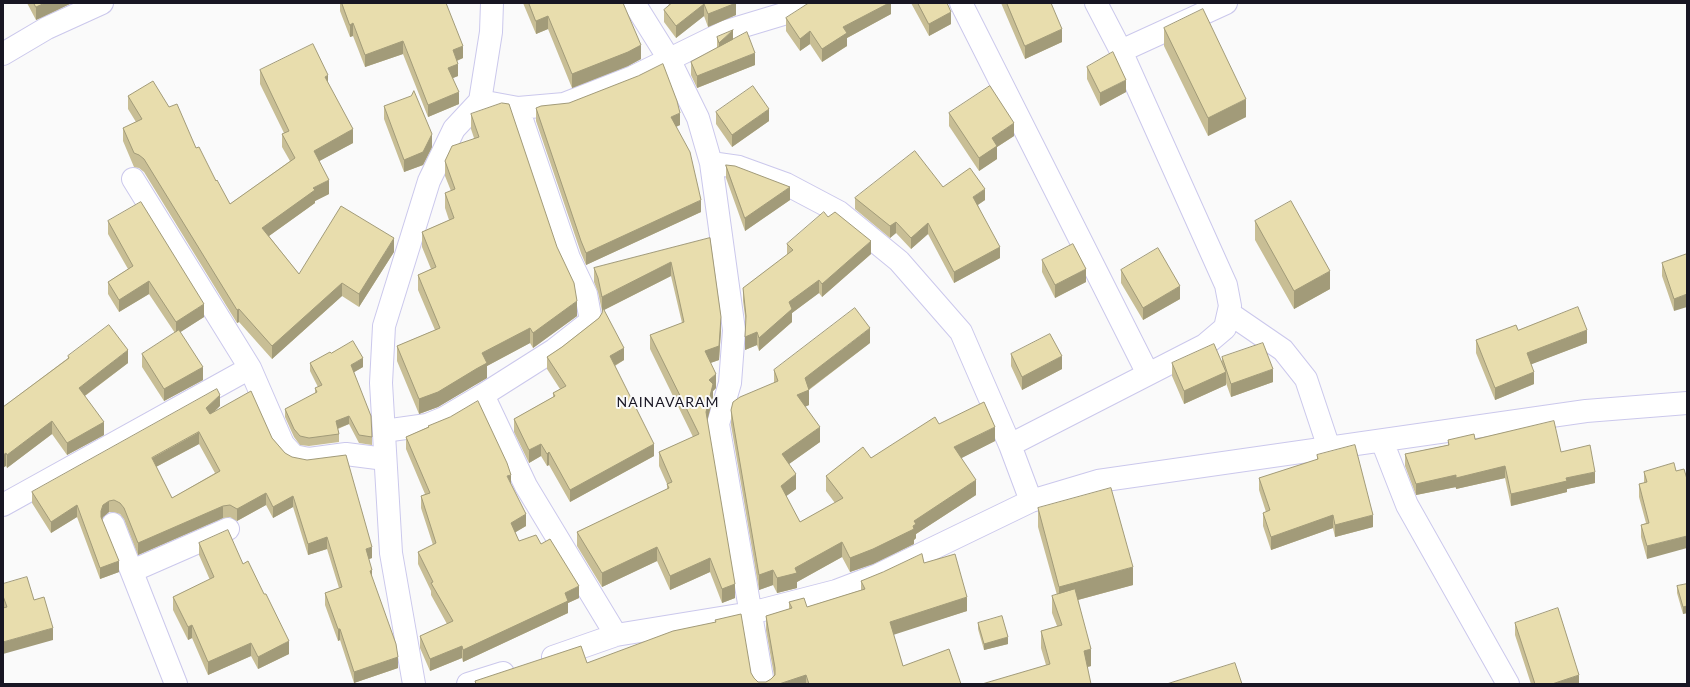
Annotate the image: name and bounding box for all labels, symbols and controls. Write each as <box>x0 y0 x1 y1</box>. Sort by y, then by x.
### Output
district label: NAINAVARAM <box>617 394 719 410</box>

